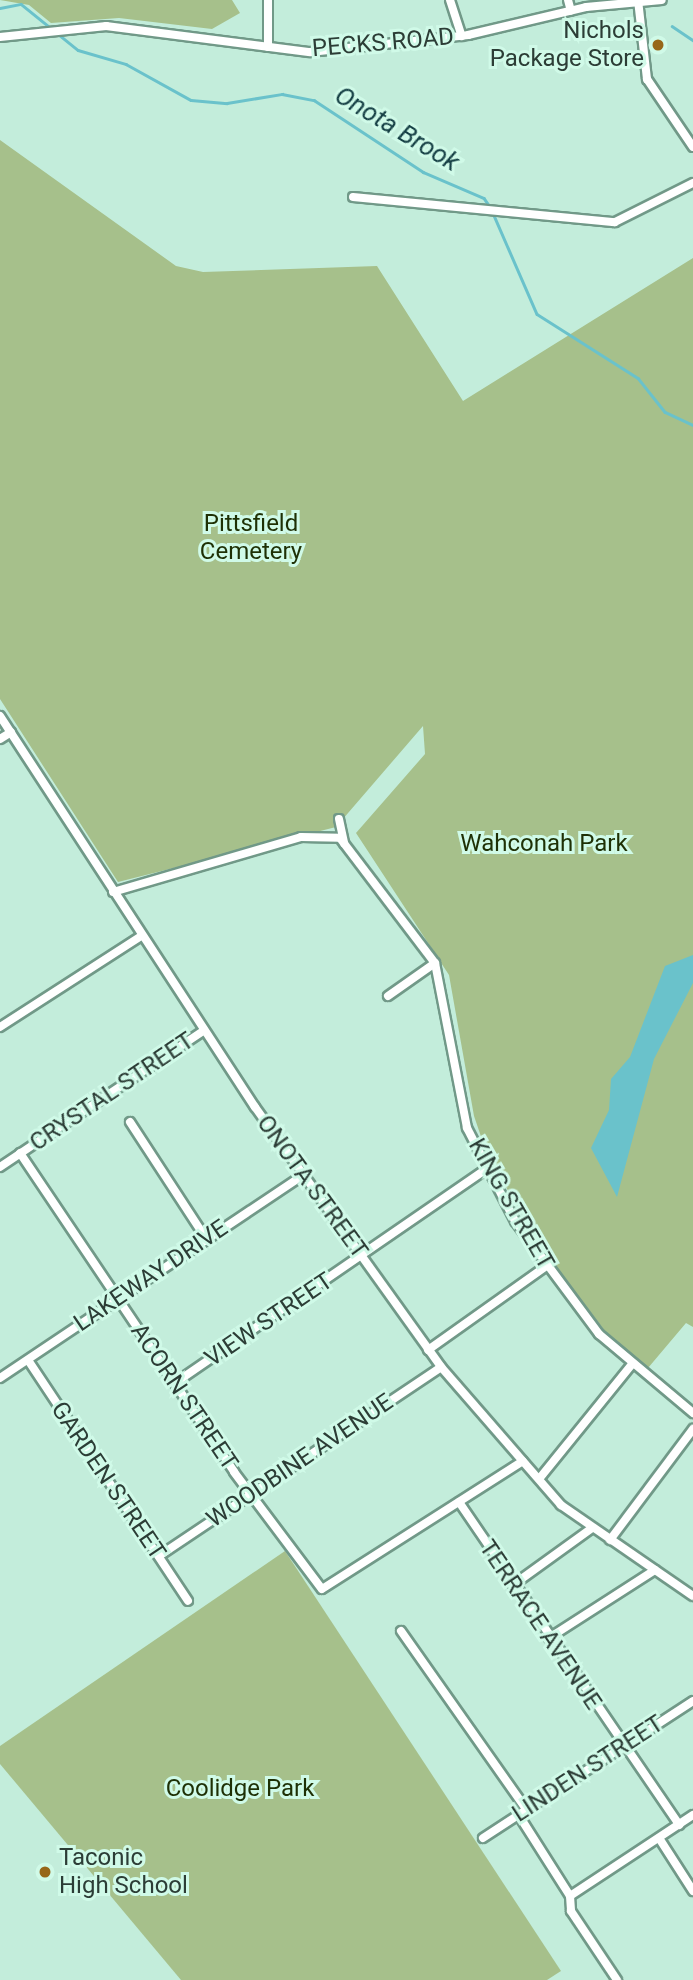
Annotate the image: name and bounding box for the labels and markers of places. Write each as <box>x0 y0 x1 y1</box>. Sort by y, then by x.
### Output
place label: Nichols Package Store <box>490 17 644 73</box>
marker: Nichols Package Store <box>650 37 666 53</box>
place label: Taconic High School <box>59 1844 188 1900</box>
marker: Taconic High School <box>37 1864 53 1880</box>

